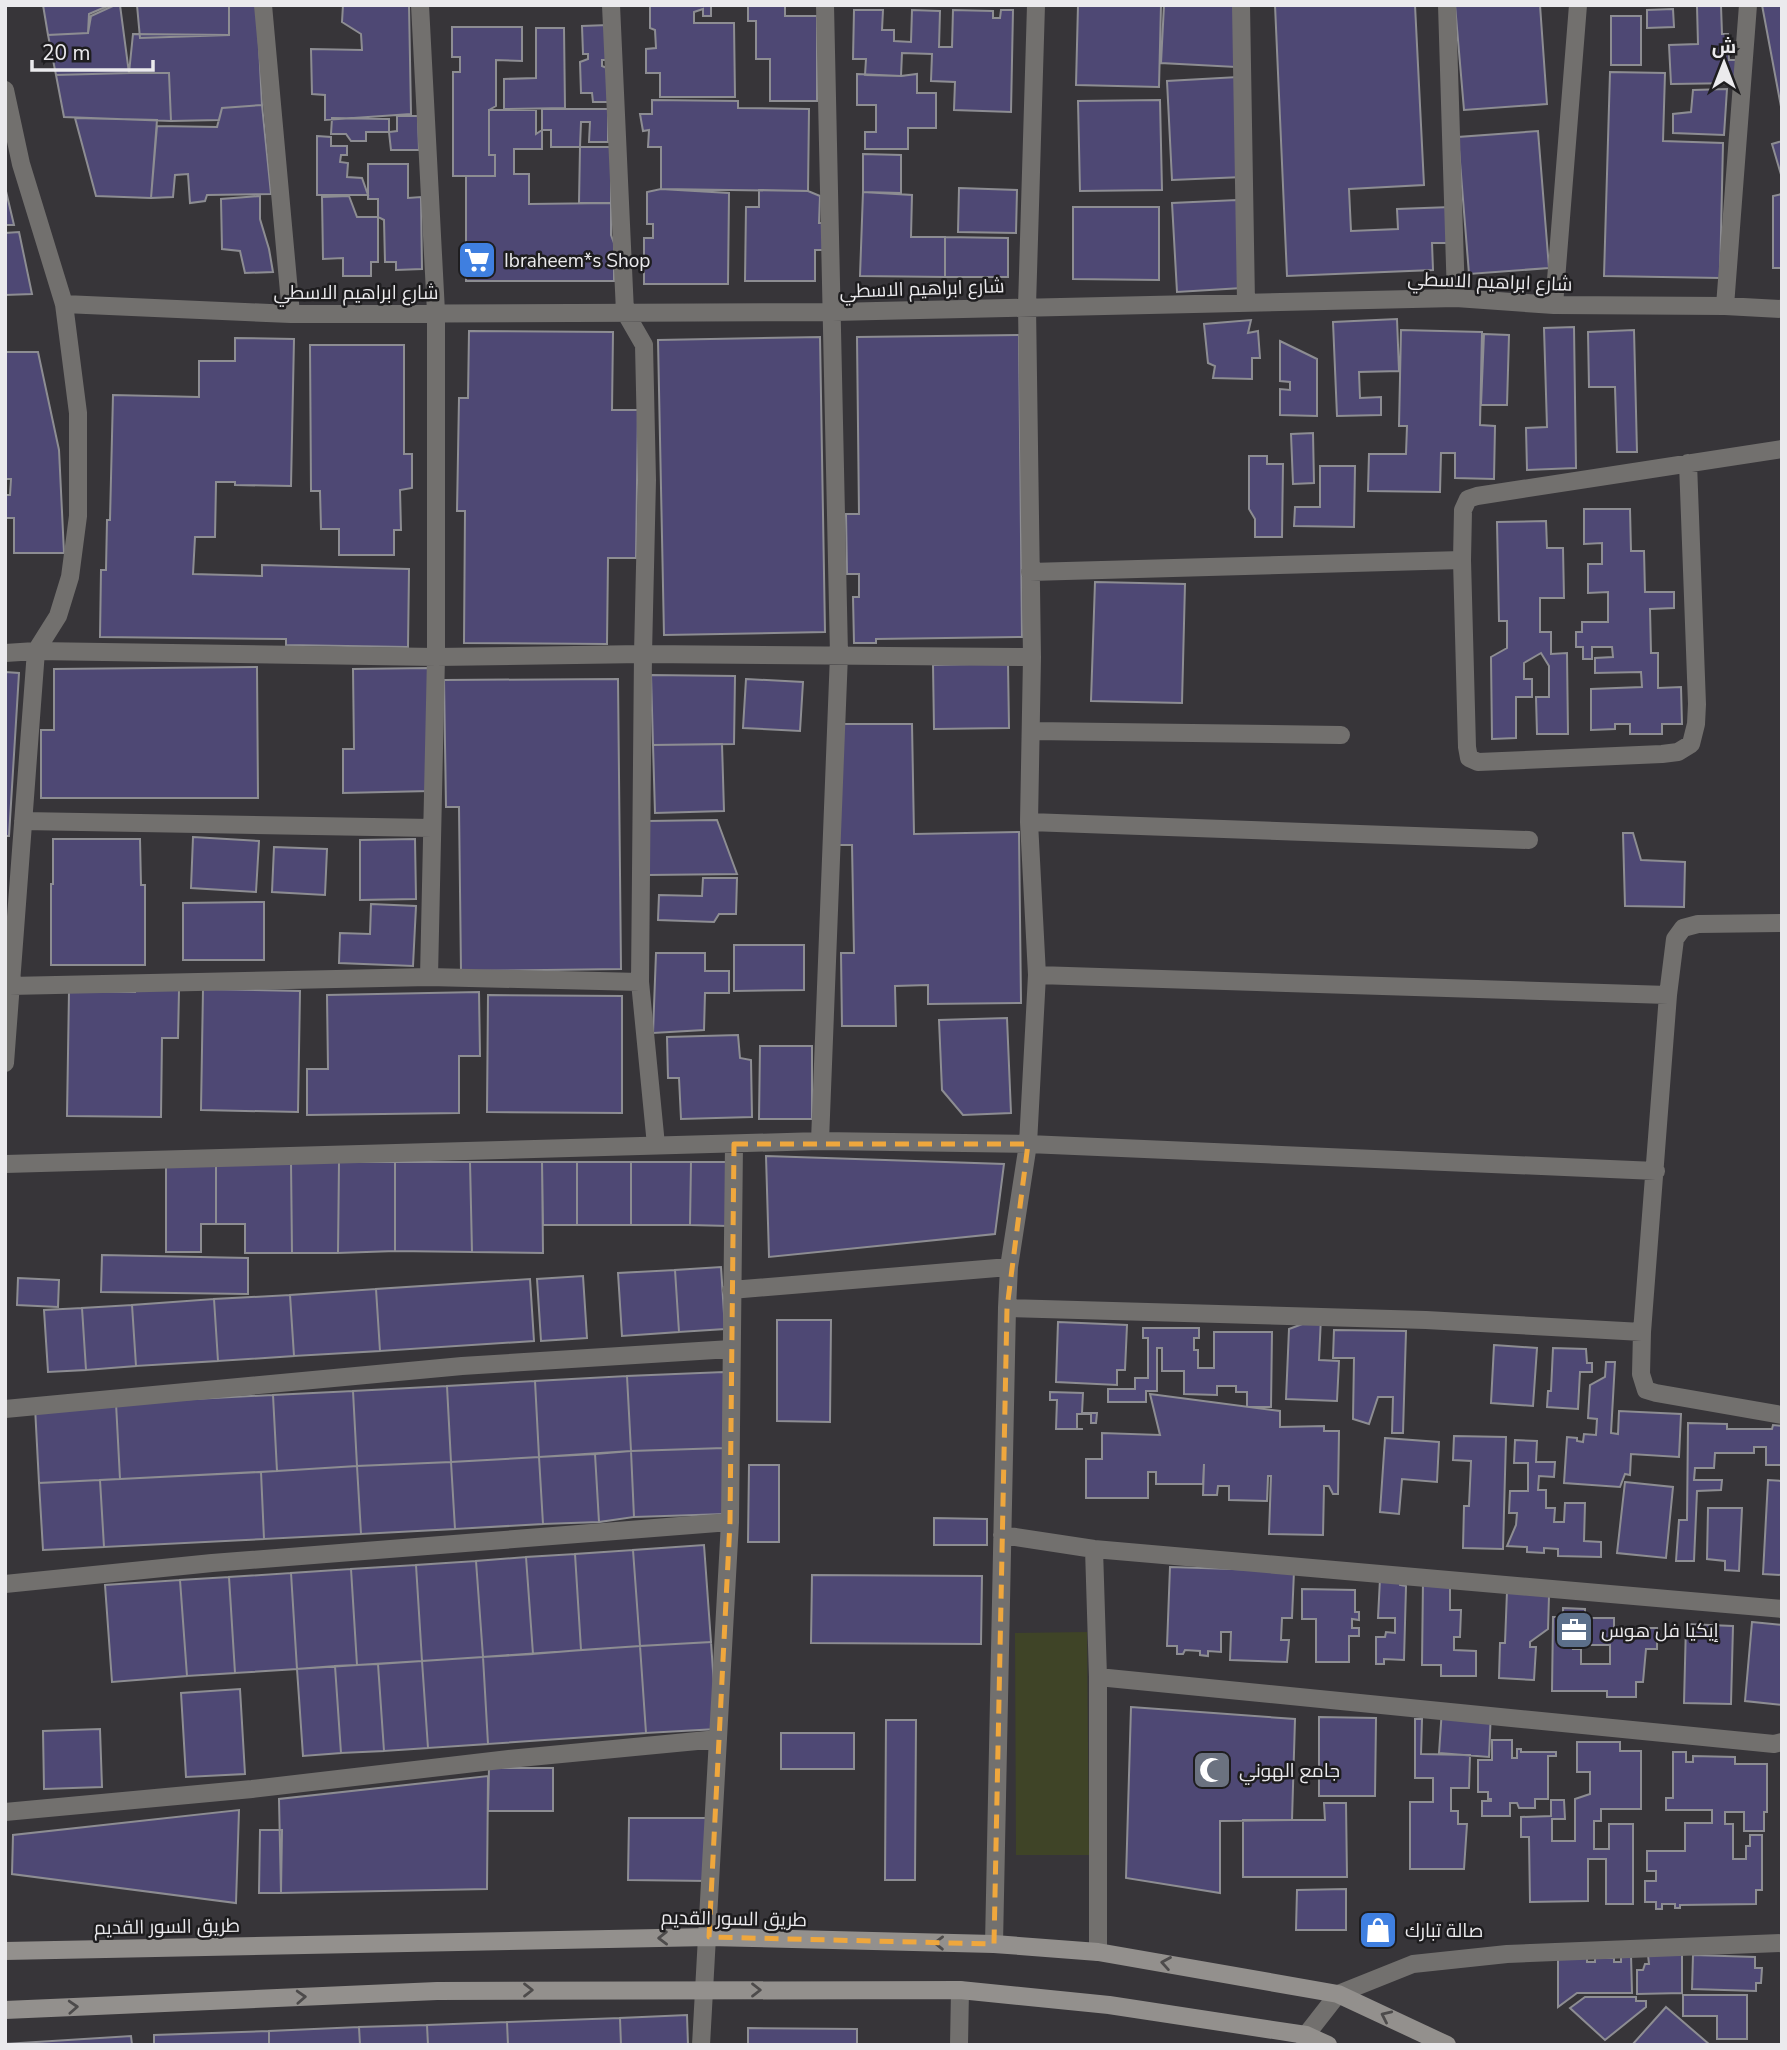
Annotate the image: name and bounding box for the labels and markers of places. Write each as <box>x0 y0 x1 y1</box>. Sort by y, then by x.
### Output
supermarket icon: Ibraheem*s Shop <box>456 239 498 281</box>
place label: Ibraheem*s Shop <box>504 248 650 274</box>
office icon: إيكيا فل هوس <box>1553 1609 1595 1651</box>
place label: إيكيا فل هوس <box>1601 1618 1719 1644</box>
mosque icon: جامع الهوني <box>1191 1749 1233 1791</box>
place label: جامع الهوني <box>1239 1758 1340 1785</box>
shop icon: صالة تبارك <box>1357 1909 1399 1951</box>
place label: صالة تبارك <box>1405 1918 1483 1944</box>

